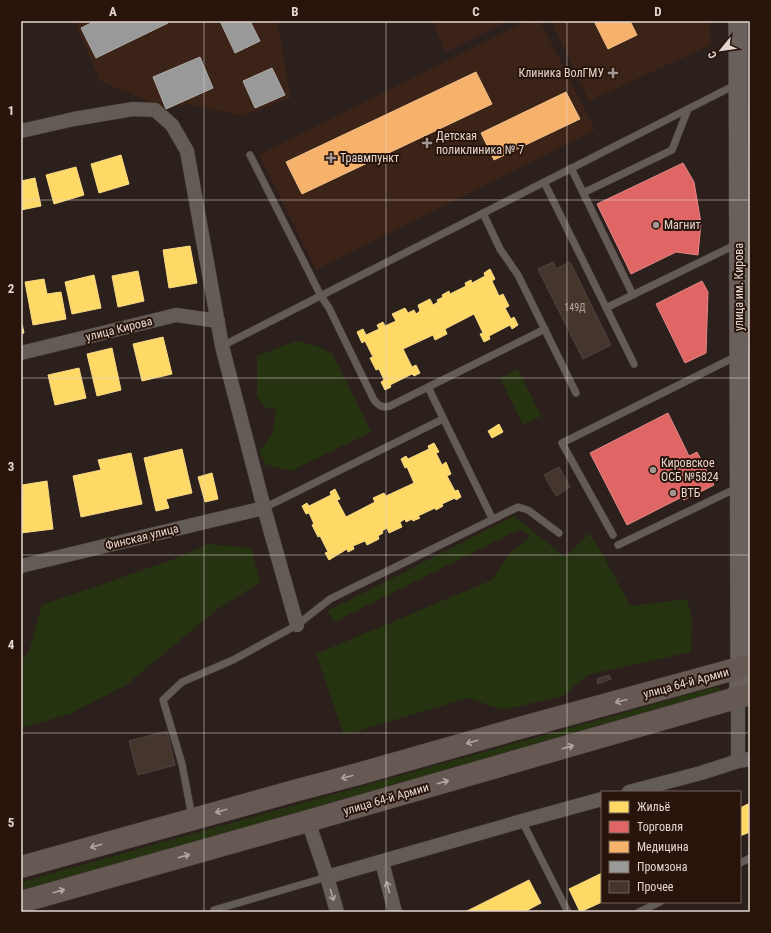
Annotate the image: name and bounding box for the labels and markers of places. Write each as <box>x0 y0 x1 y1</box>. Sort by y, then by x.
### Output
place label: Клиника ВолГМУ <box>518 66 604 80</box>
marker: Клиника ВолГМУ <box>607 67 619 79</box>
place label: Детская поликлиника № 7 <box>436 129 524 157</box>
marker: Детская поликлиника № 7 <box>421 137 433 149</box>
place label: Травмпункт <box>340 151 399 165</box>
marker: Травмпункт <box>325 152 337 164</box>
place label: Магнит <box>664 218 701 232</box>
marker: Магнит <box>651 220 661 230</box>
place label: Кировское ОСБ №5824 <box>661 456 719 484</box>
marker: Кировское ОСБ №5824 <box>648 465 658 475</box>
place label: ВТБ <box>681 486 701 500</box>
marker: ВТБ <box>668 488 678 498</box>

